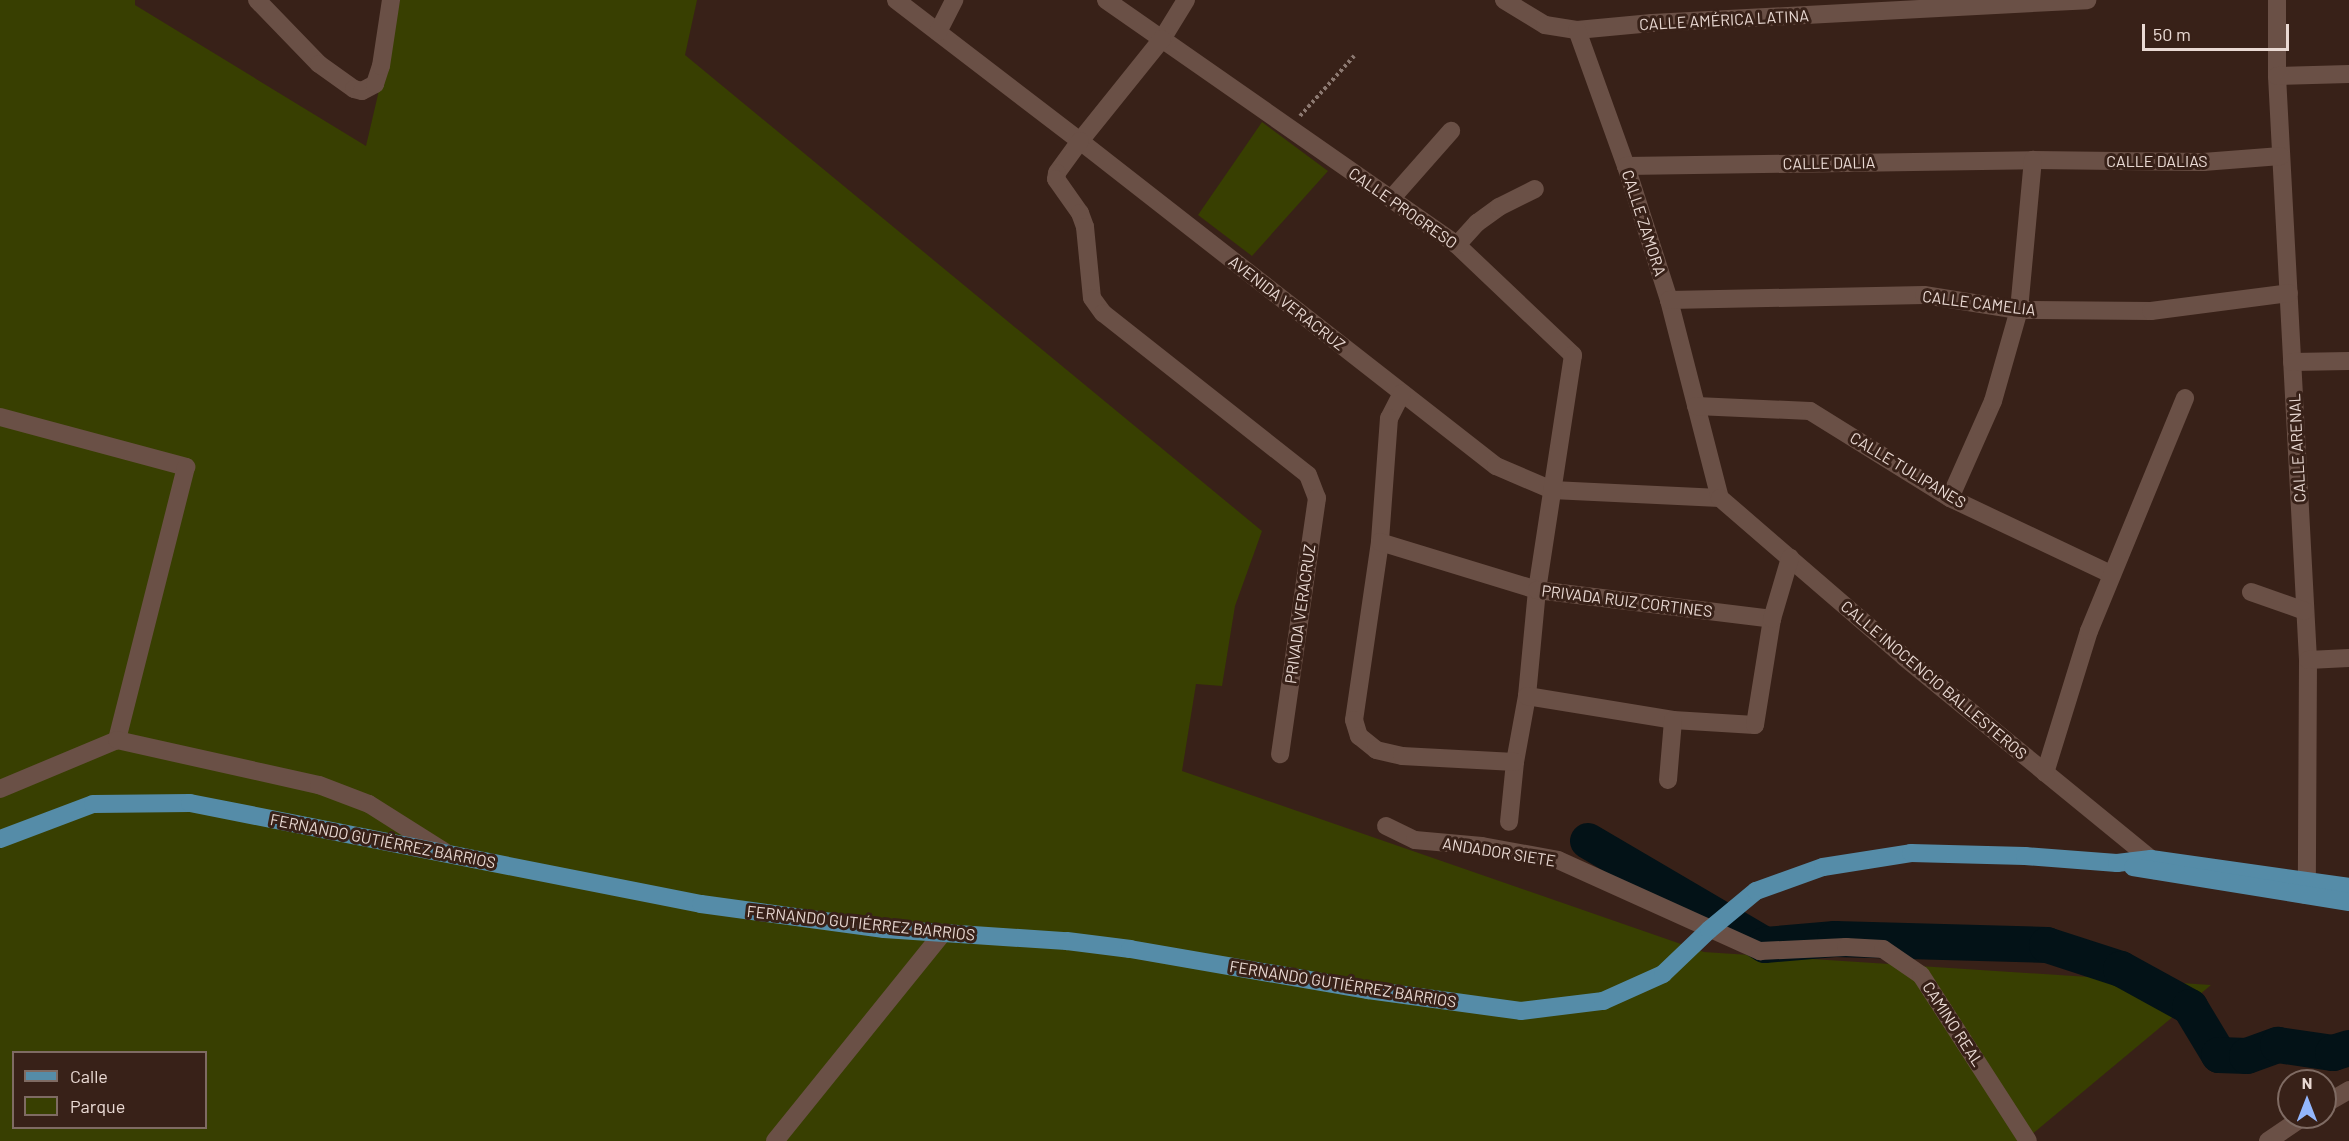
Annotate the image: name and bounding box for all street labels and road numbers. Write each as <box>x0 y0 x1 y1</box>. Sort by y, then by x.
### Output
street label: CALLE AMÉRICA LATINA <box>1639 6 1809 34</box>
street label: CALLE DALIAS <box>2106 151 2208 171</box>
street label: CALLE DALIA <box>1783 153 1875 173</box>
street label: CALLE PROGRESO <box>1345 163 1461 253</box>
street label: CALLE ZAMORA <box>1618 168 1670 278</box>
street label: AVENIDA VERACRUZ <box>1225 252 1349 354</box>
street label: CALLE CAMELIA <box>1921 287 2037 319</box>
street label: CALLE ARENAL <box>2285 393 2309 503</box>
street label: CALLE TULIPANES <box>1847 428 1969 512</box>
street label: PRIVADA VERACRUZ <box>1281 543 1319 685</box>
street label: PRIVADA RUIZ CORTINES <box>1540 581 1714 621</box>
street label: CALLE INOCENCIO BALLESTEROS <box>1837 597 2031 763</box>
street label: FERNANDO GUTIÉRREZ BARRIOS <box>269 810 497 872</box>
street label: ANDADOR SIETE <box>1441 834 1557 870</box>
street label: FERNANDO GUTIÉRREZ BARRIOS <box>746 901 976 945</box>
street label: FERNANDO GUTIÉRREZ BARRIOS <box>1228 957 1458 1011</box>
street label: CAMINO REAL <box>1918 978 1988 1070</box>

